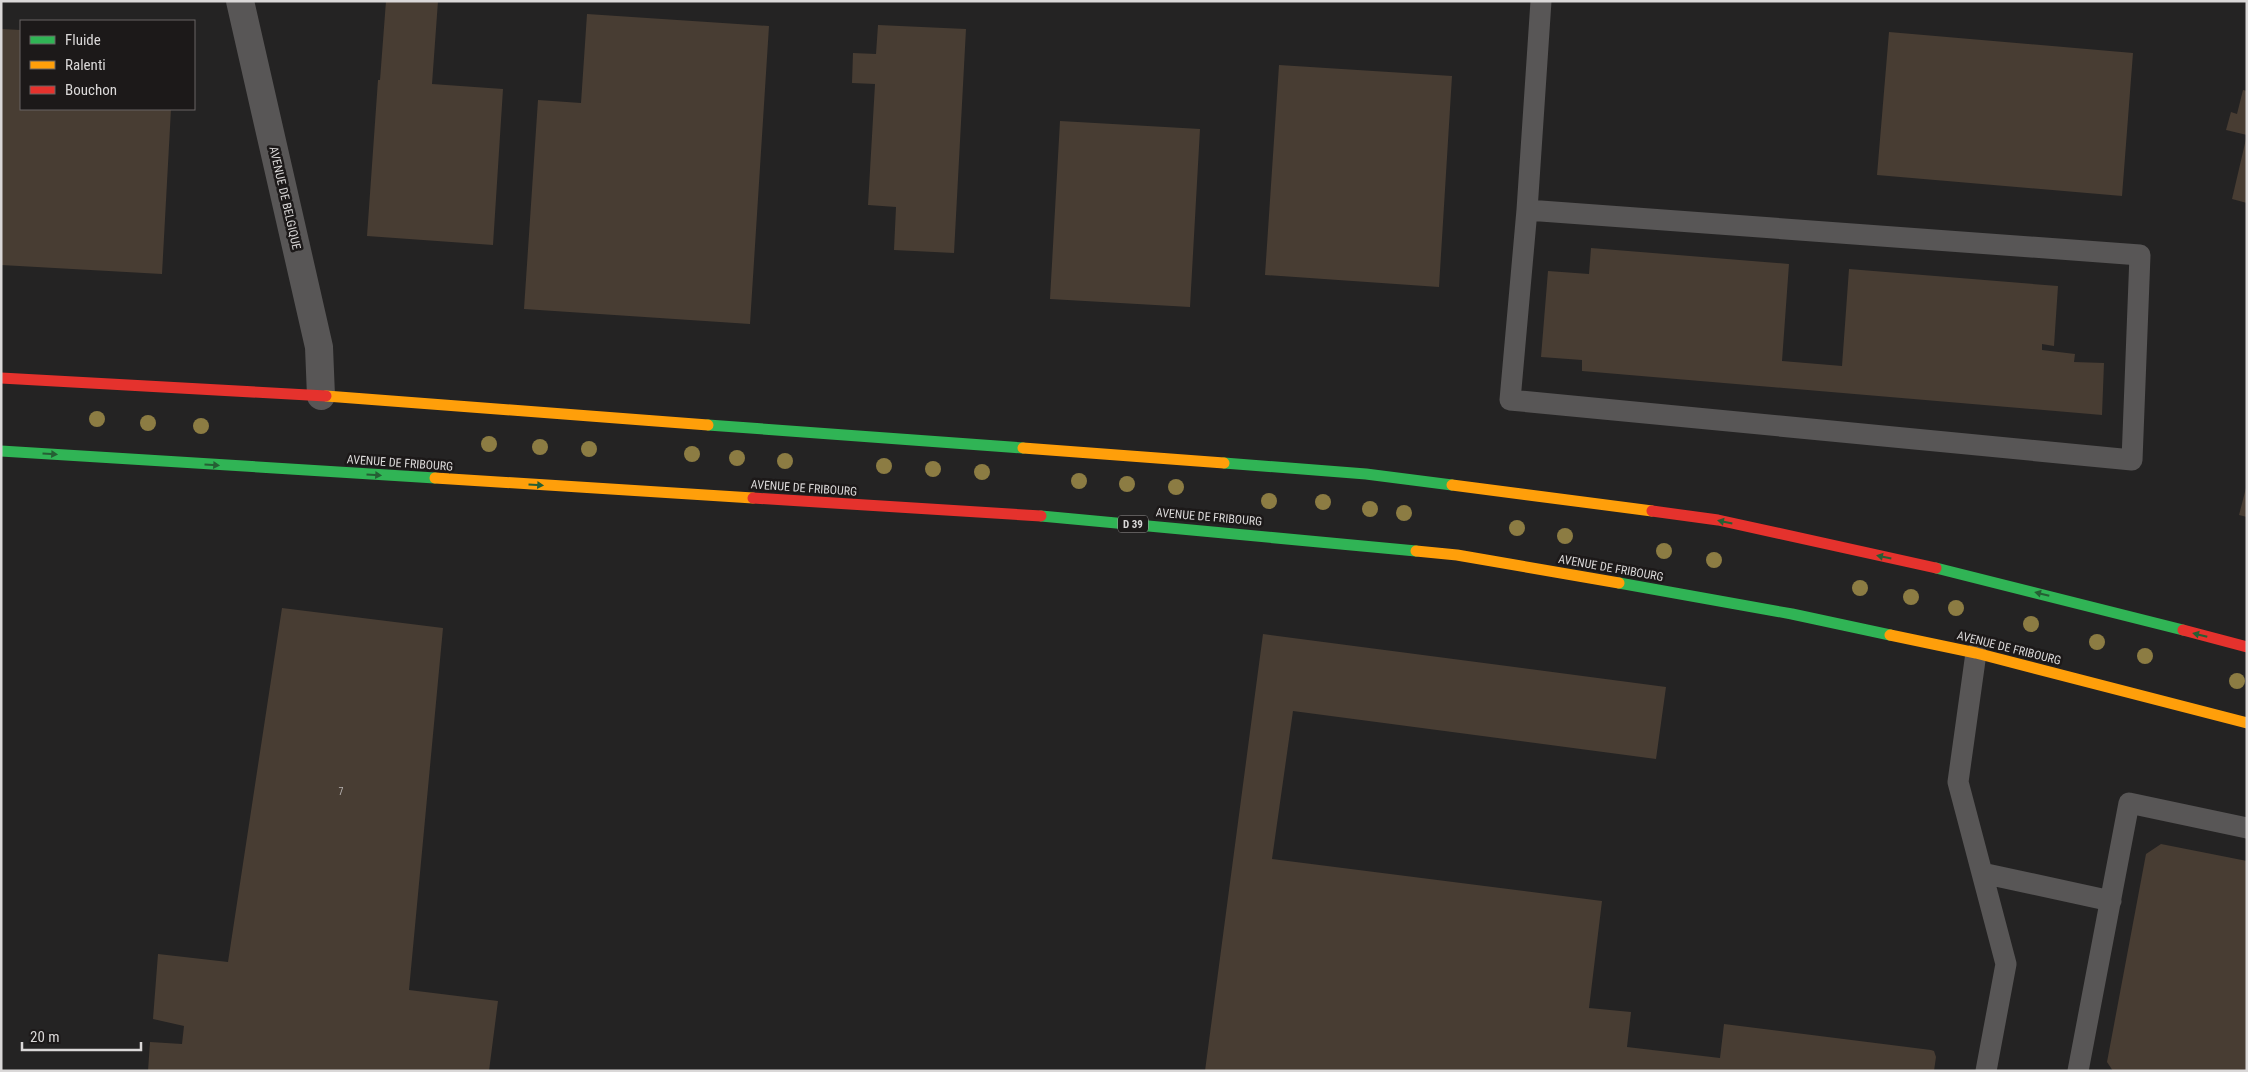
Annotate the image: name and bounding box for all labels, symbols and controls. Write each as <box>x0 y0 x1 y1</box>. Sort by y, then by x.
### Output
legend <box>20 20 195 110</box>
text: Fluide <box>65 31 101 49</box>
text: Ralenti <box>65 56 106 74</box>
text: Bouchon <box>65 81 117 99</box>
street label: AVENUE DE BELGIQUE <box>266 145 304 251</box>
one-way arrow <box>42 451 58 459</box>
street label: AVENUE DE FRIBOURG <box>346 452 454 474</box>
one-way arrow <box>204 461 220 469</box>
one-way arrow <box>367 471 383 479</box>
street label: AVENUE DE FRIBOURG <box>750 477 858 499</box>
one-way arrow <box>529 481 545 489</box>
street label: AVENUE DE FRIBOURG <box>1155 505 1263 529</box>
road number: D 39 <box>1118 516 1148 532</box>
one-way arrow <box>1718 518 1733 526</box>
street label: AVENUE DE FRIBOURG <box>1557 552 1665 584</box>
one-way arrow <box>1877 553 1892 561</box>
one-way arrow <box>2035 590 2050 598</box>
street label: AVENUE DE FRIBOURG <box>1956 628 2062 668</box>
one-way arrow <box>2192 631 2207 639</box>
house number: 7 <box>339 786 344 797</box>
scale bar <box>22 1020 141 1052</box>
text: 20 m <box>30 1028 60 1046</box>

